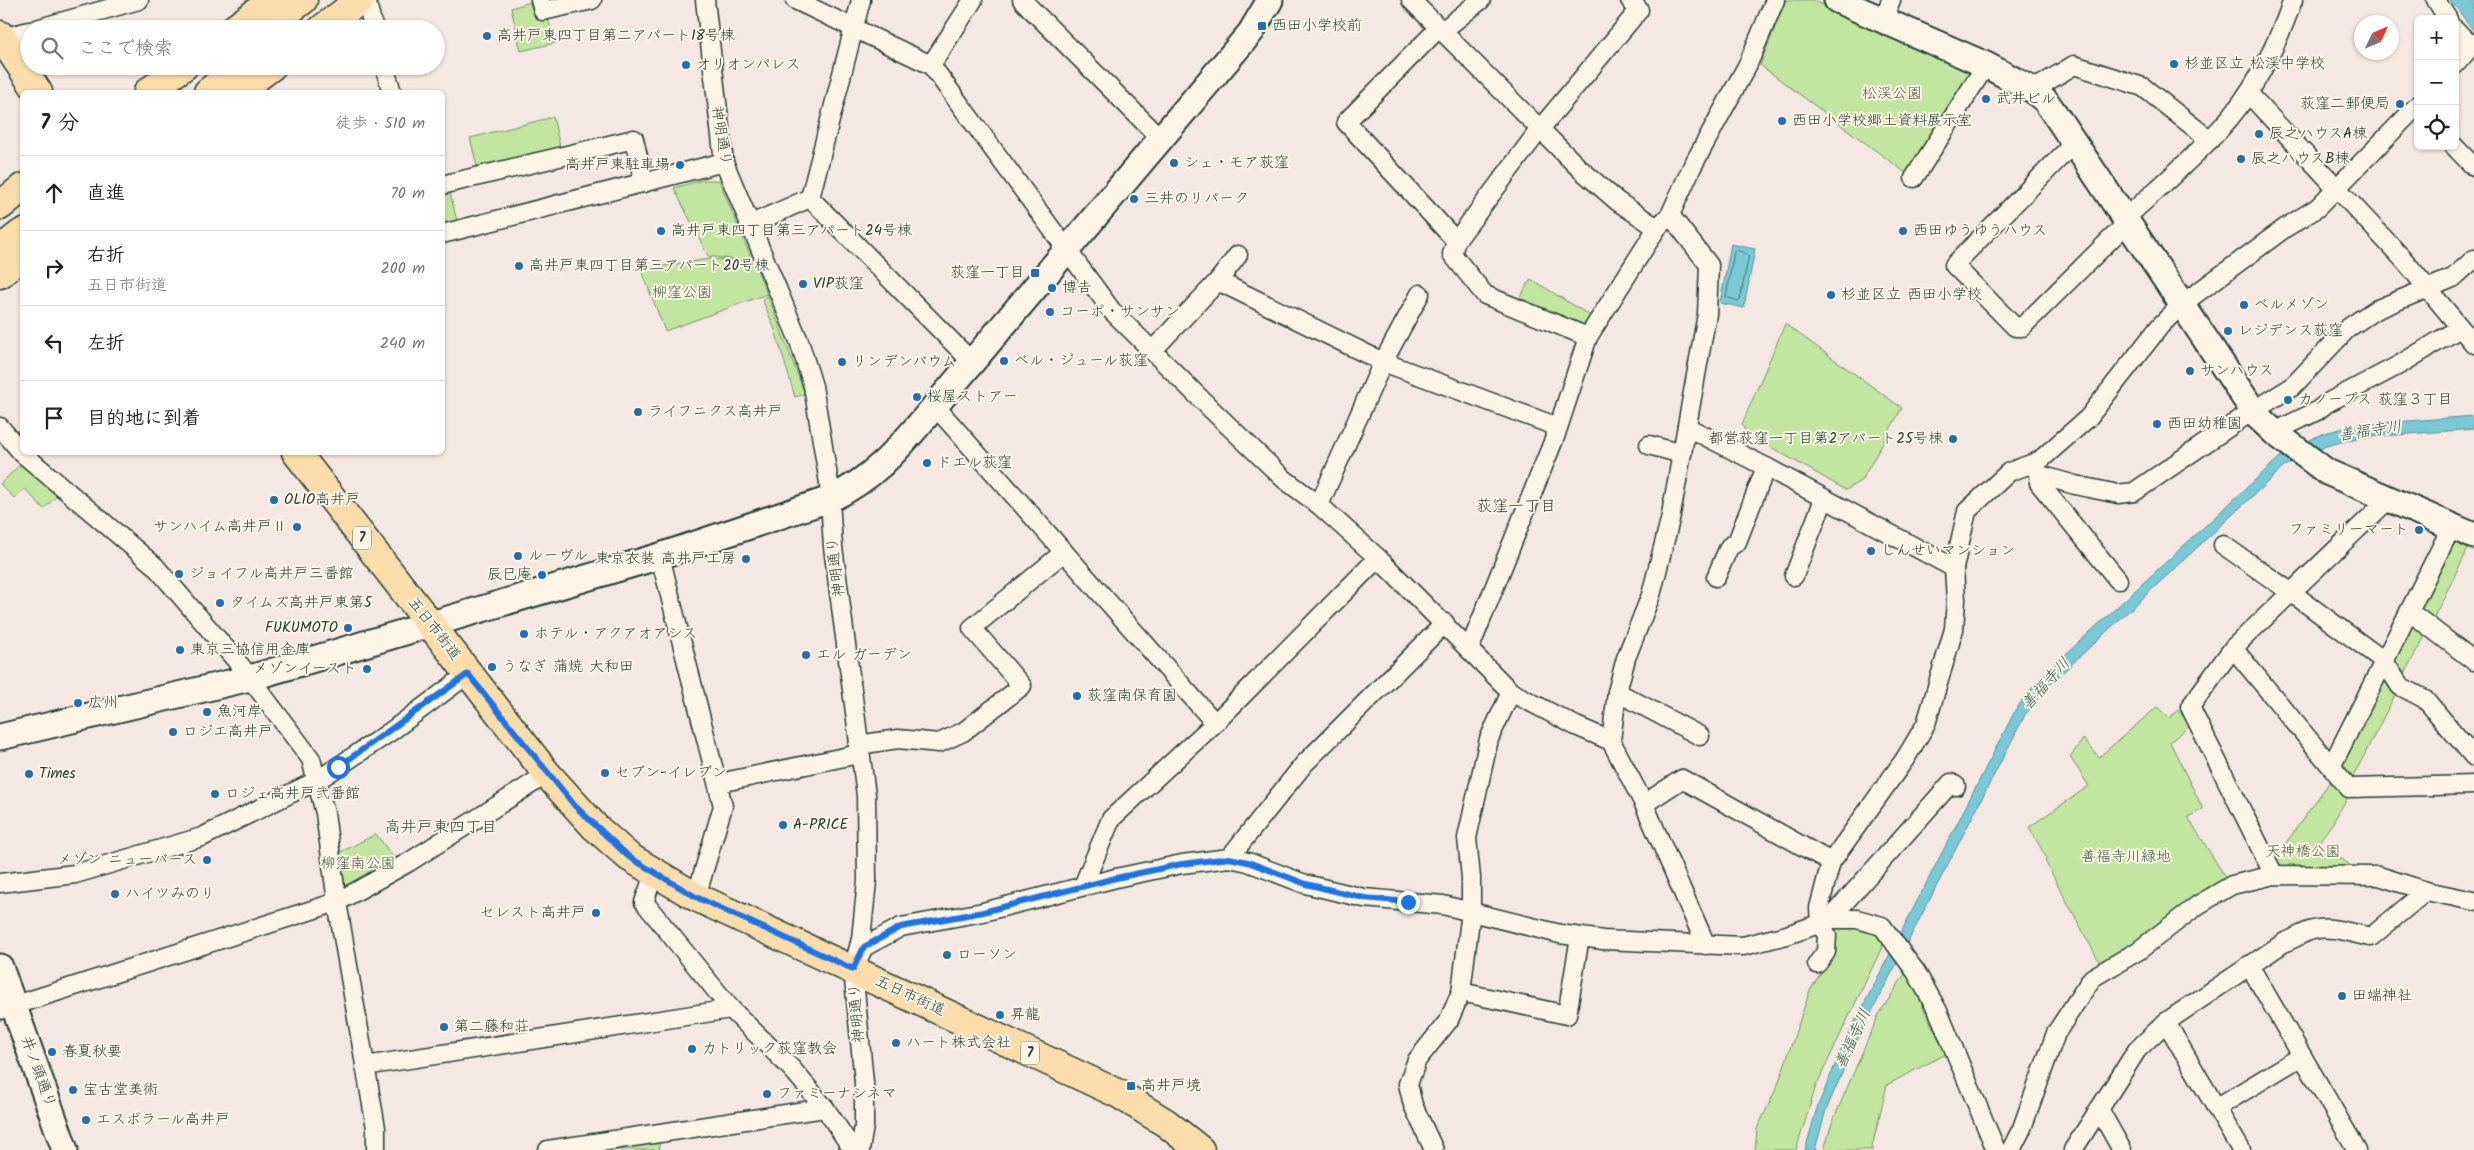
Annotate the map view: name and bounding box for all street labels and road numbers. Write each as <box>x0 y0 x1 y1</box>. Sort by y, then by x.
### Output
street label: 神明通り <box>704 104 738 168</box>
road number: 7 <box>353 526 371 550</box>
street label: 神明通り <box>820 536 852 598</box>
street label: 五日市街道 <box>401 592 467 666</box>
street label: 五日市街道 <box>871 969 949 1023</box>
street label: 神明通り <box>842 982 872 1044</box>
street label: 井ノ頭通り <box>14 1033 62 1111</box>
road number: 7 <box>1021 1042 1039 1064</box>

